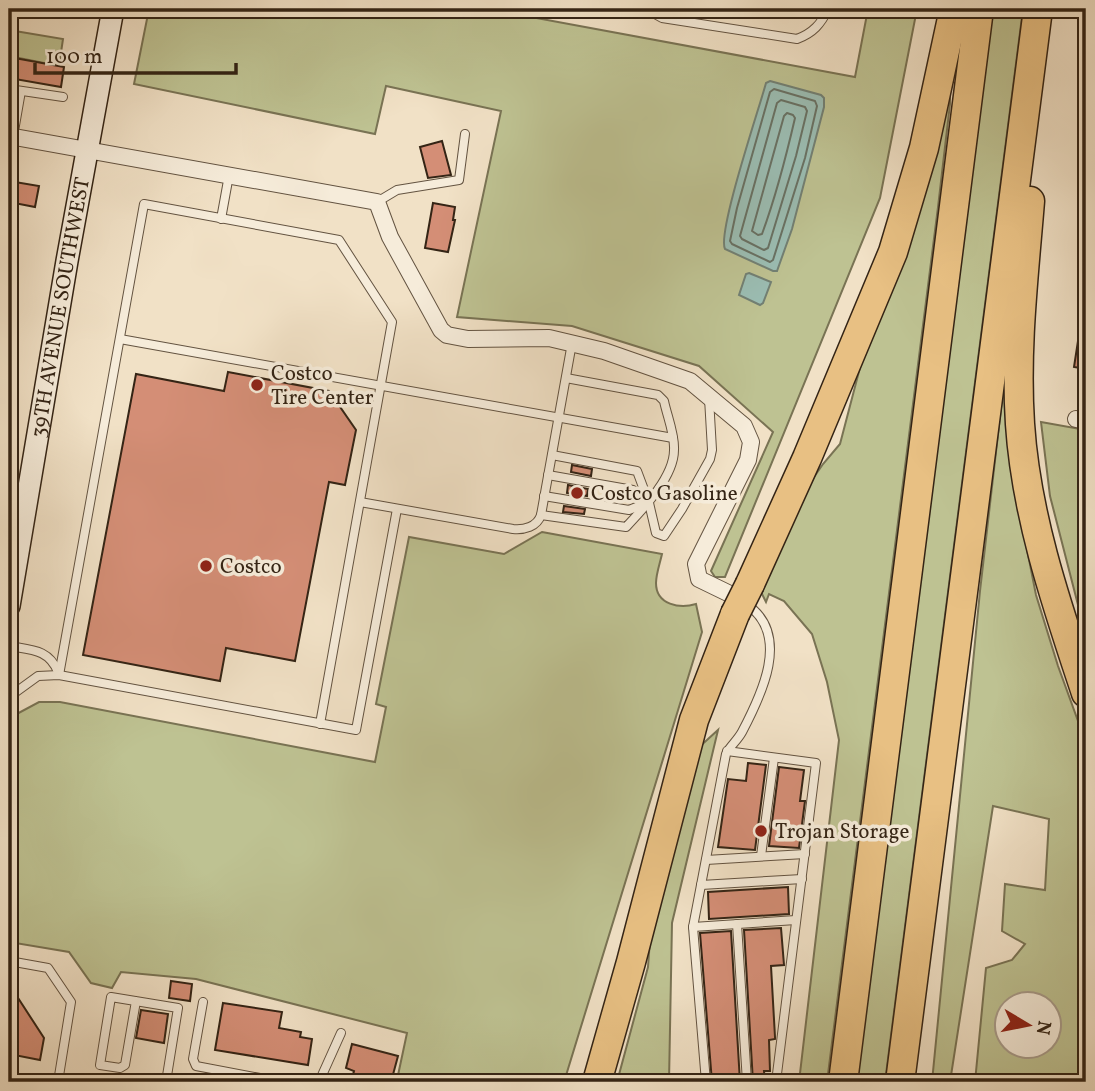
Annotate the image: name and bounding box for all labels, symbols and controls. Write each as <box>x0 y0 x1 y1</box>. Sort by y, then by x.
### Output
scale bar <box>35 32 236 76</box>
text: 100 m <box>46 43 103 72</box>
street label: 39TH AVENUE SOUTHWEST <box>25 175 98 440</box>
place label: Costco Tire Center <box>271 360 374 413</box>
marker: Costco Tire Center <box>249 377 265 393</box>
place label: Costco Gasoline <box>591 480 738 509</box>
marker: Costco Gasoline <box>569 485 585 501</box>
place label: Costco <box>220 553 282 582</box>
marker: Costco <box>198 558 214 574</box>
place label: Trojan Storage <box>775 818 909 847</box>
marker: Trojan Storage <box>753 823 769 839</box>
north arrow <box>993 990 1064 1060</box>
text: N <box>1029 1019 1057 1037</box>

